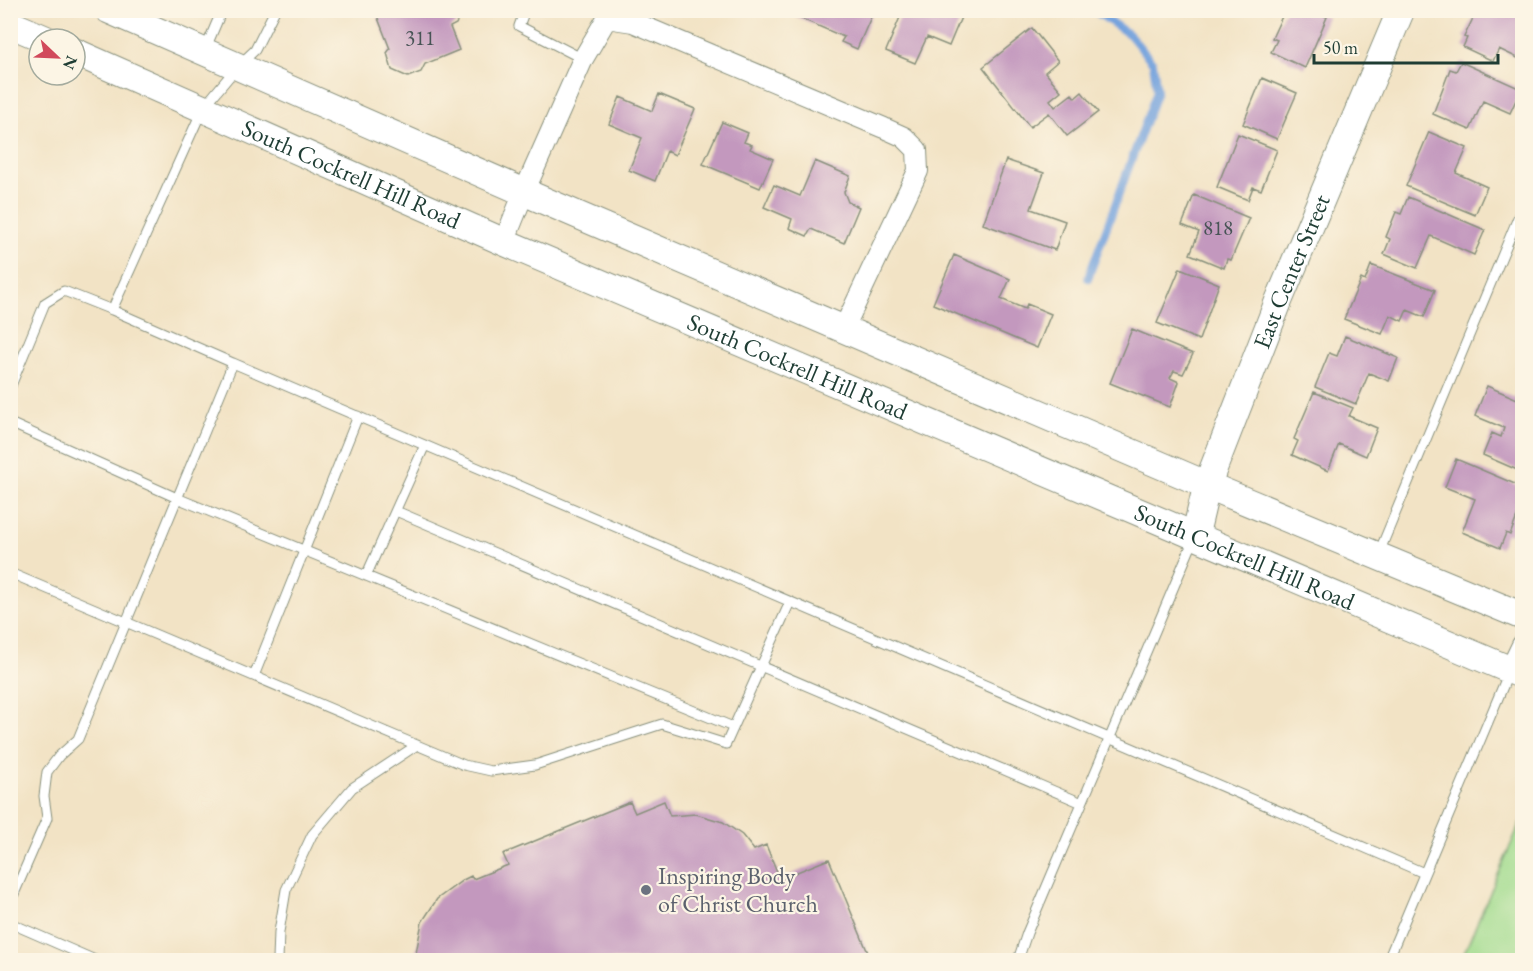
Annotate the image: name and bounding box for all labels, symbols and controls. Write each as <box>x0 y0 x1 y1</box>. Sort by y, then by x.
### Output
house number: 311 <box>405 24 435 51</box>
north arrow <box>27 27 87 87</box>
scale bar <box>1314 27 1498 65</box>
text: 50 m <box>1323 36 1358 59</box>
text: N <box>58 53 83 73</box>
street label: South Cockrell Hill Road <box>237 112 466 236</box>
street label: East Center Street <box>1246 189 1337 353</box>
house number: 818 <box>1203 214 1233 241</box>
street label: South Cockrell Hill Road <box>683 306 913 427</box>
street label: South Cockrell Hill Road <box>1130 496 1360 617</box>
place label: Inspiring Body of Christ Church <box>658 860 818 919</box>
marker: Inspiring Body of Christ Church <box>639 883 653 897</box>

